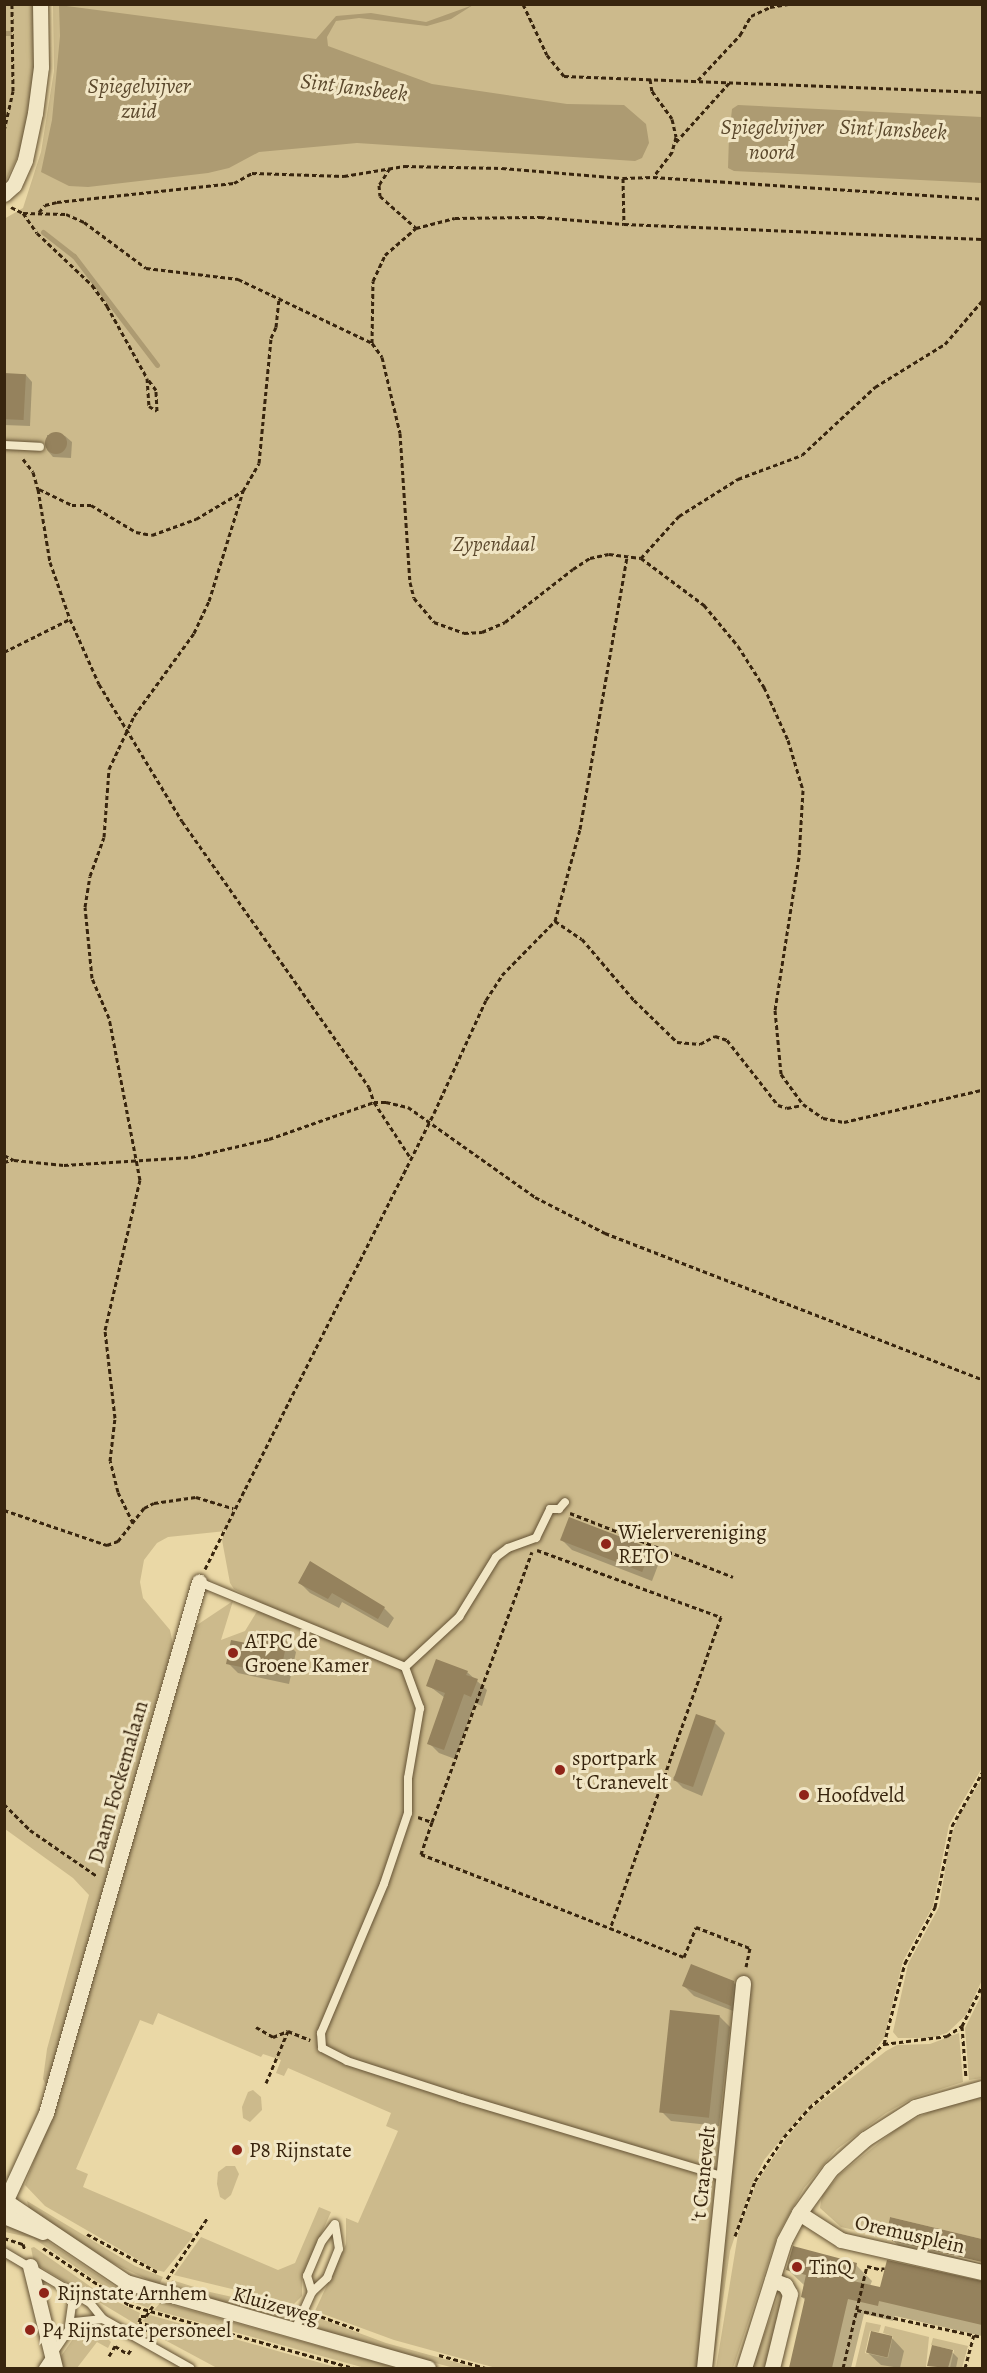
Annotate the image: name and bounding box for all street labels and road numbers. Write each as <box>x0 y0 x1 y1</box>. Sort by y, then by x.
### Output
street label: Daam Fockemalaan <box>83 1698 153 1866</box>
street label: 't Cranevelt <box>685 2125 721 2223</box>
street label: Oremusplein <box>853 2209 967 2259</box>
street label: Kluizeweg <box>230 2281 322 2329</box>

